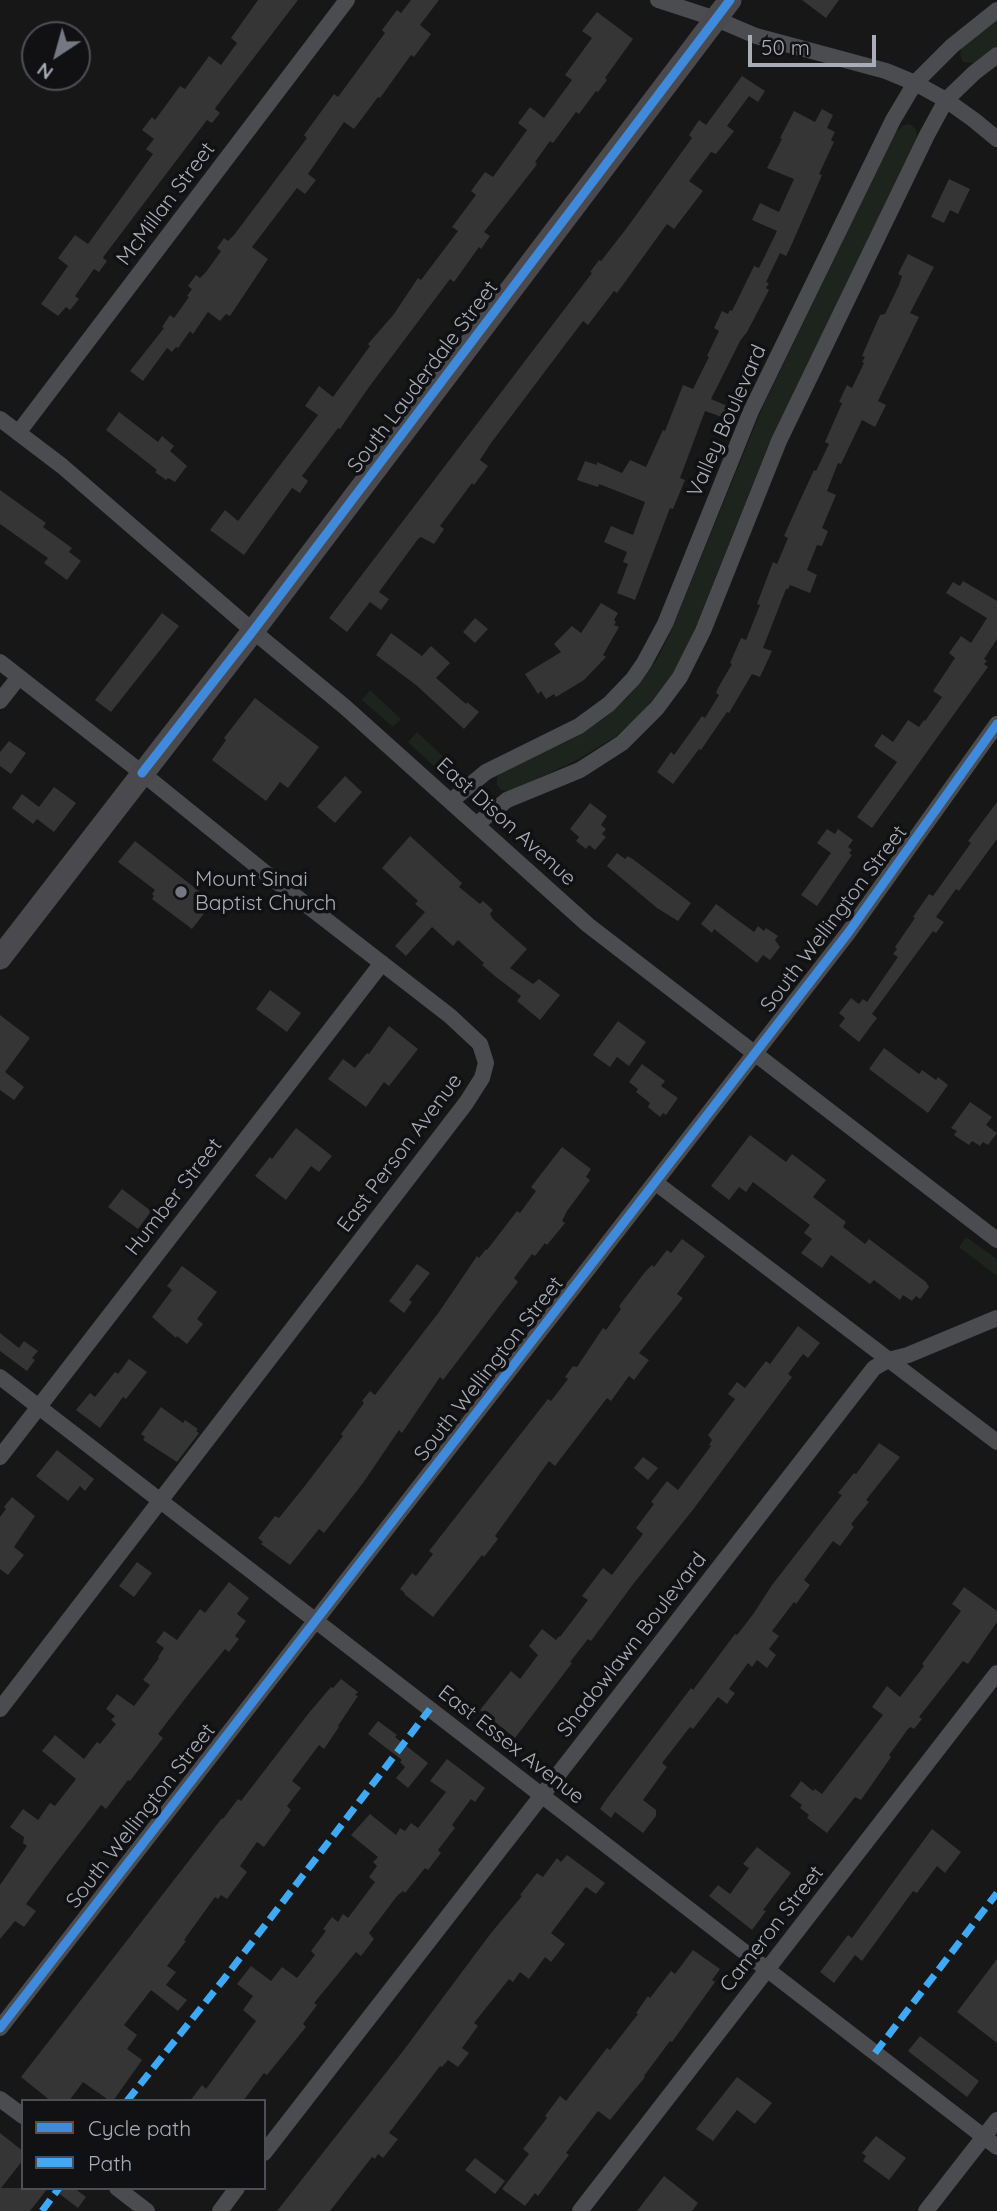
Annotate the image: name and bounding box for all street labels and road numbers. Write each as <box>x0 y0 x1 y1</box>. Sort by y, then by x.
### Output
street label: McMillan Street <box>111 137 221 271</box>
street label: South Lauderdale Street <box>342 276 504 478</box>
street label: Valley Boulevard <box>682 341 772 501</box>
street label: East Dison Avenue <box>431 753 581 891</box>
street label: South Wellington Street <box>756 821 912 1017</box>
street label: East Person Avenue <box>332 1069 468 1237</box>
street label: Humber Street <box>120 1133 228 1261</box>
street label: South Wellington Street <box>409 1272 569 1466</box>
street label: Shadowlawn Boulevard <box>552 1548 712 1742</box>
street label: East Essex Avenue <box>433 1680 589 1810</box>
street label: South Wellington Street <box>61 1719 221 1913</box>
street label: Cameron Street <box>715 1861 829 1997</box>

